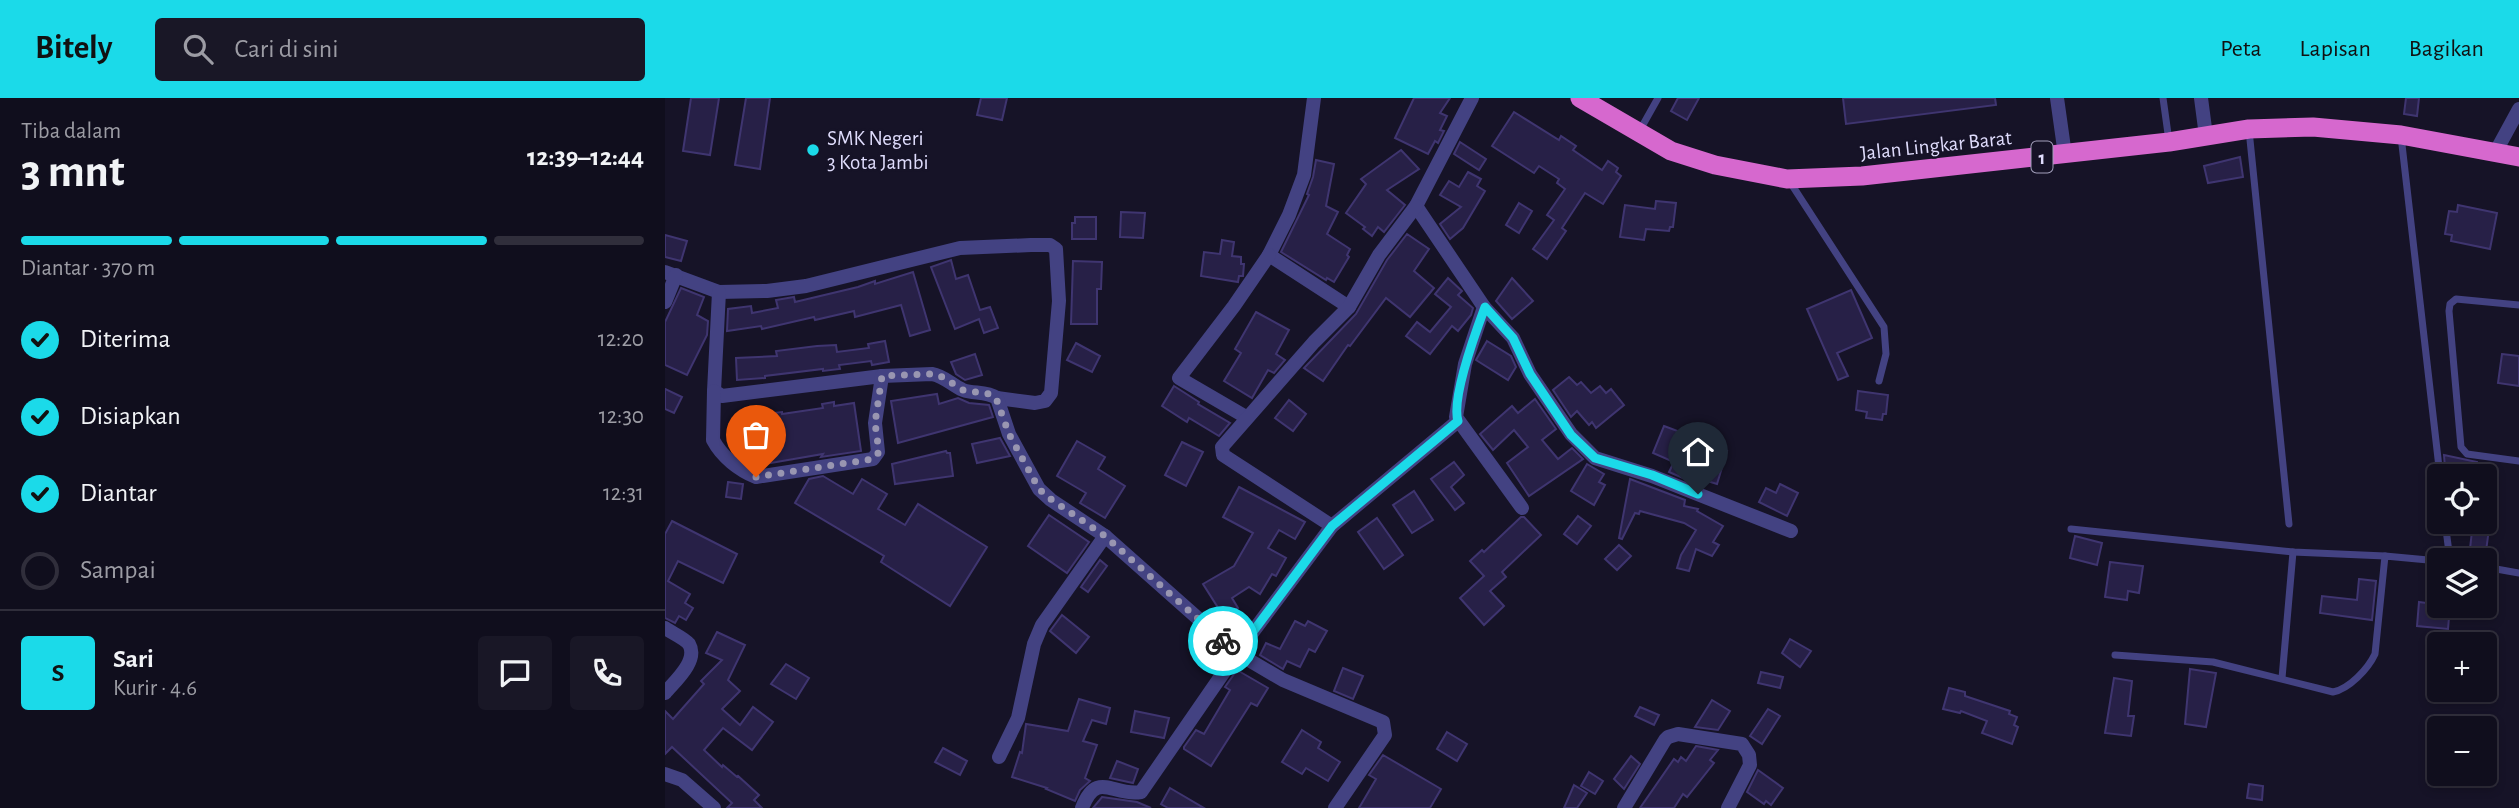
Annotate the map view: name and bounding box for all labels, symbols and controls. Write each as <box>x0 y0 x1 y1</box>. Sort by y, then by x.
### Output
search box <box>155 18 645 81</box>
icon: search <box>179 30 217 68</box>
text: Bitely <box>35 32 113 65</box>
text: Cari di sini <box>235 36 338 62</box>
text: Peta <box>2220 37 2262 61</box>
text: Lapisan <box>2300 37 2371 61</box>
text: Bagikan <box>2409 37 2484 61</box>
text: Tiba dalam <box>21 120 121 143</box>
street label: Jalan Lingkar Barat <box>1859 127 2013 164</box>
place label: SMK Negeri 3 Kota Jambi <box>827 128 929 173</box>
marker: SMK Negeri 3 Kota Jambi <box>805 142 821 158</box>
road number: 1 <box>2031 142 2053 172</box>
text: 12:39–12:44 <box>527 144 644 170</box>
text: 3 mnt <box>21 149 125 195</box>
text: Diantar · 370 m <box>21 257 155 280</box>
icon: check <box>21 321 59 359</box>
text: Diterima <box>80 326 171 352</box>
text: 12:20 <box>598 328 644 351</box>
icon: check <box>21 398 59 436</box>
text: Disiapkan <box>80 403 181 429</box>
text: 12:30 <box>599 405 644 428</box>
pin <box>726 405 786 477</box>
icon: bag <box>737 416 775 454</box>
pin <box>1668 422 1728 494</box>
icon: home <box>1679 433 1717 471</box>
map controls <box>2427 464 2497 786</box>
button: locate <box>2427 464 2497 534</box>
icon: check <box>21 475 59 513</box>
text: Diantar <box>80 480 157 506</box>
text: 12:31 <box>603 482 644 505</box>
button: layers <box>2427 548 2497 618</box>
text: Sampai <box>80 557 156 583</box>
courier <box>1188 606 1258 676</box>
icon: bike <box>1204 622 1242 660</box>
button: + <box>2427 632 2497 702</box>
button: chat <box>478 636 552 710</box>
button: phone <box>570 636 644 710</box>
text: Sari <box>113 646 154 672</box>
text: S <box>52 660 64 686</box>
text: Kurir · 4.6 <box>113 677 197 700</box>
button: − <box>2427 716 2497 786</box>

